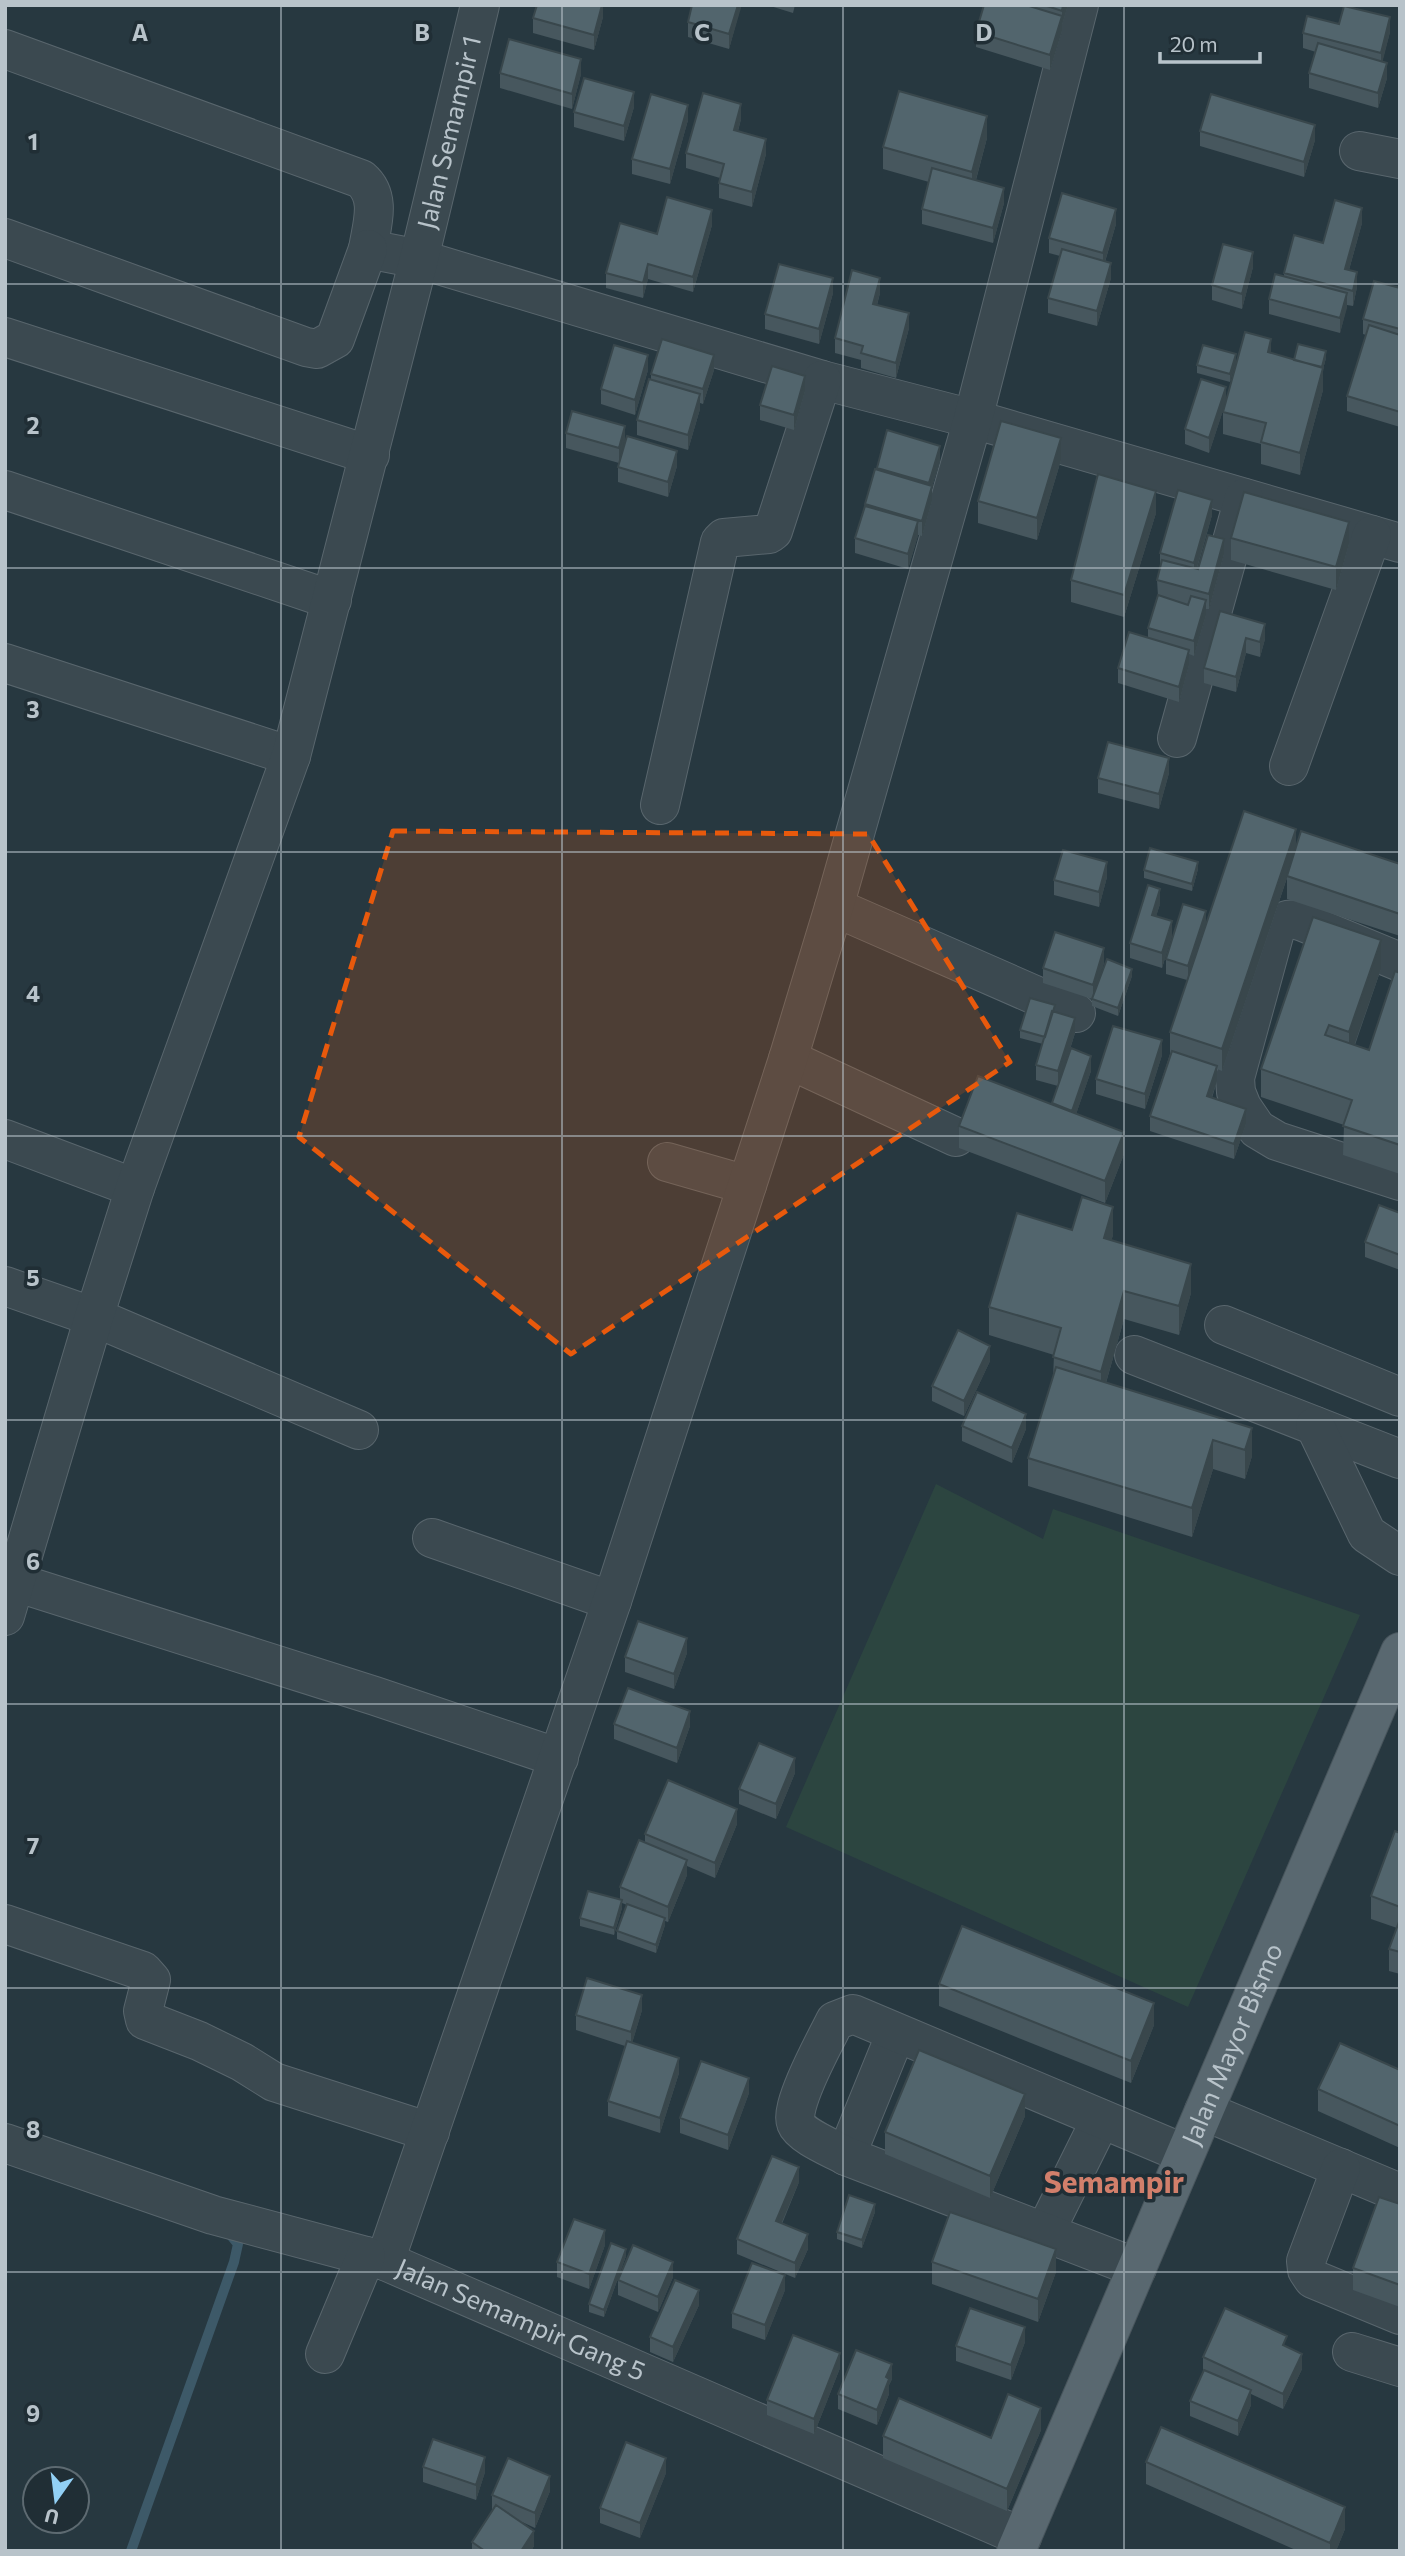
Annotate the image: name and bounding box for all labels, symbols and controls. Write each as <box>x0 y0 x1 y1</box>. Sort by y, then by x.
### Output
text: A <box>132 18 149 46</box>
text: B <box>414 18 430 46</box>
text: C <box>694 18 710 46</box>
text: D <box>976 18 993 46</box>
scale bar <box>1160 21 1260 65</box>
text: 20 m <box>1170 31 1218 56</box>
street label: Jalan Semampir 1 <box>410 32 486 232</box>
text: 1 <box>28 127 38 155</box>
text: 2 <box>26 411 40 439</box>
text: 3 <box>26 695 40 723</box>
text: 4 <box>26 979 40 1007</box>
text: 5 <box>26 1263 40 1291</box>
text: 6 <box>26 1547 40 1575</box>
text: 7 <box>27 1831 39 1859</box>
street label: Jalan Mayor Bismo <box>1174 1938 1288 2149</box>
text: 8 <box>26 2115 40 2143</box>
district label: Semampir <box>1044 2162 1184 2199</box>
street label: Jalan Semampir Gang 5 <box>392 2251 651 2386</box>
text: 9 <box>26 2399 40 2427</box>
north arrow <box>21 2465 91 2535</box>
text: U <box>42 2504 61 2530</box>

